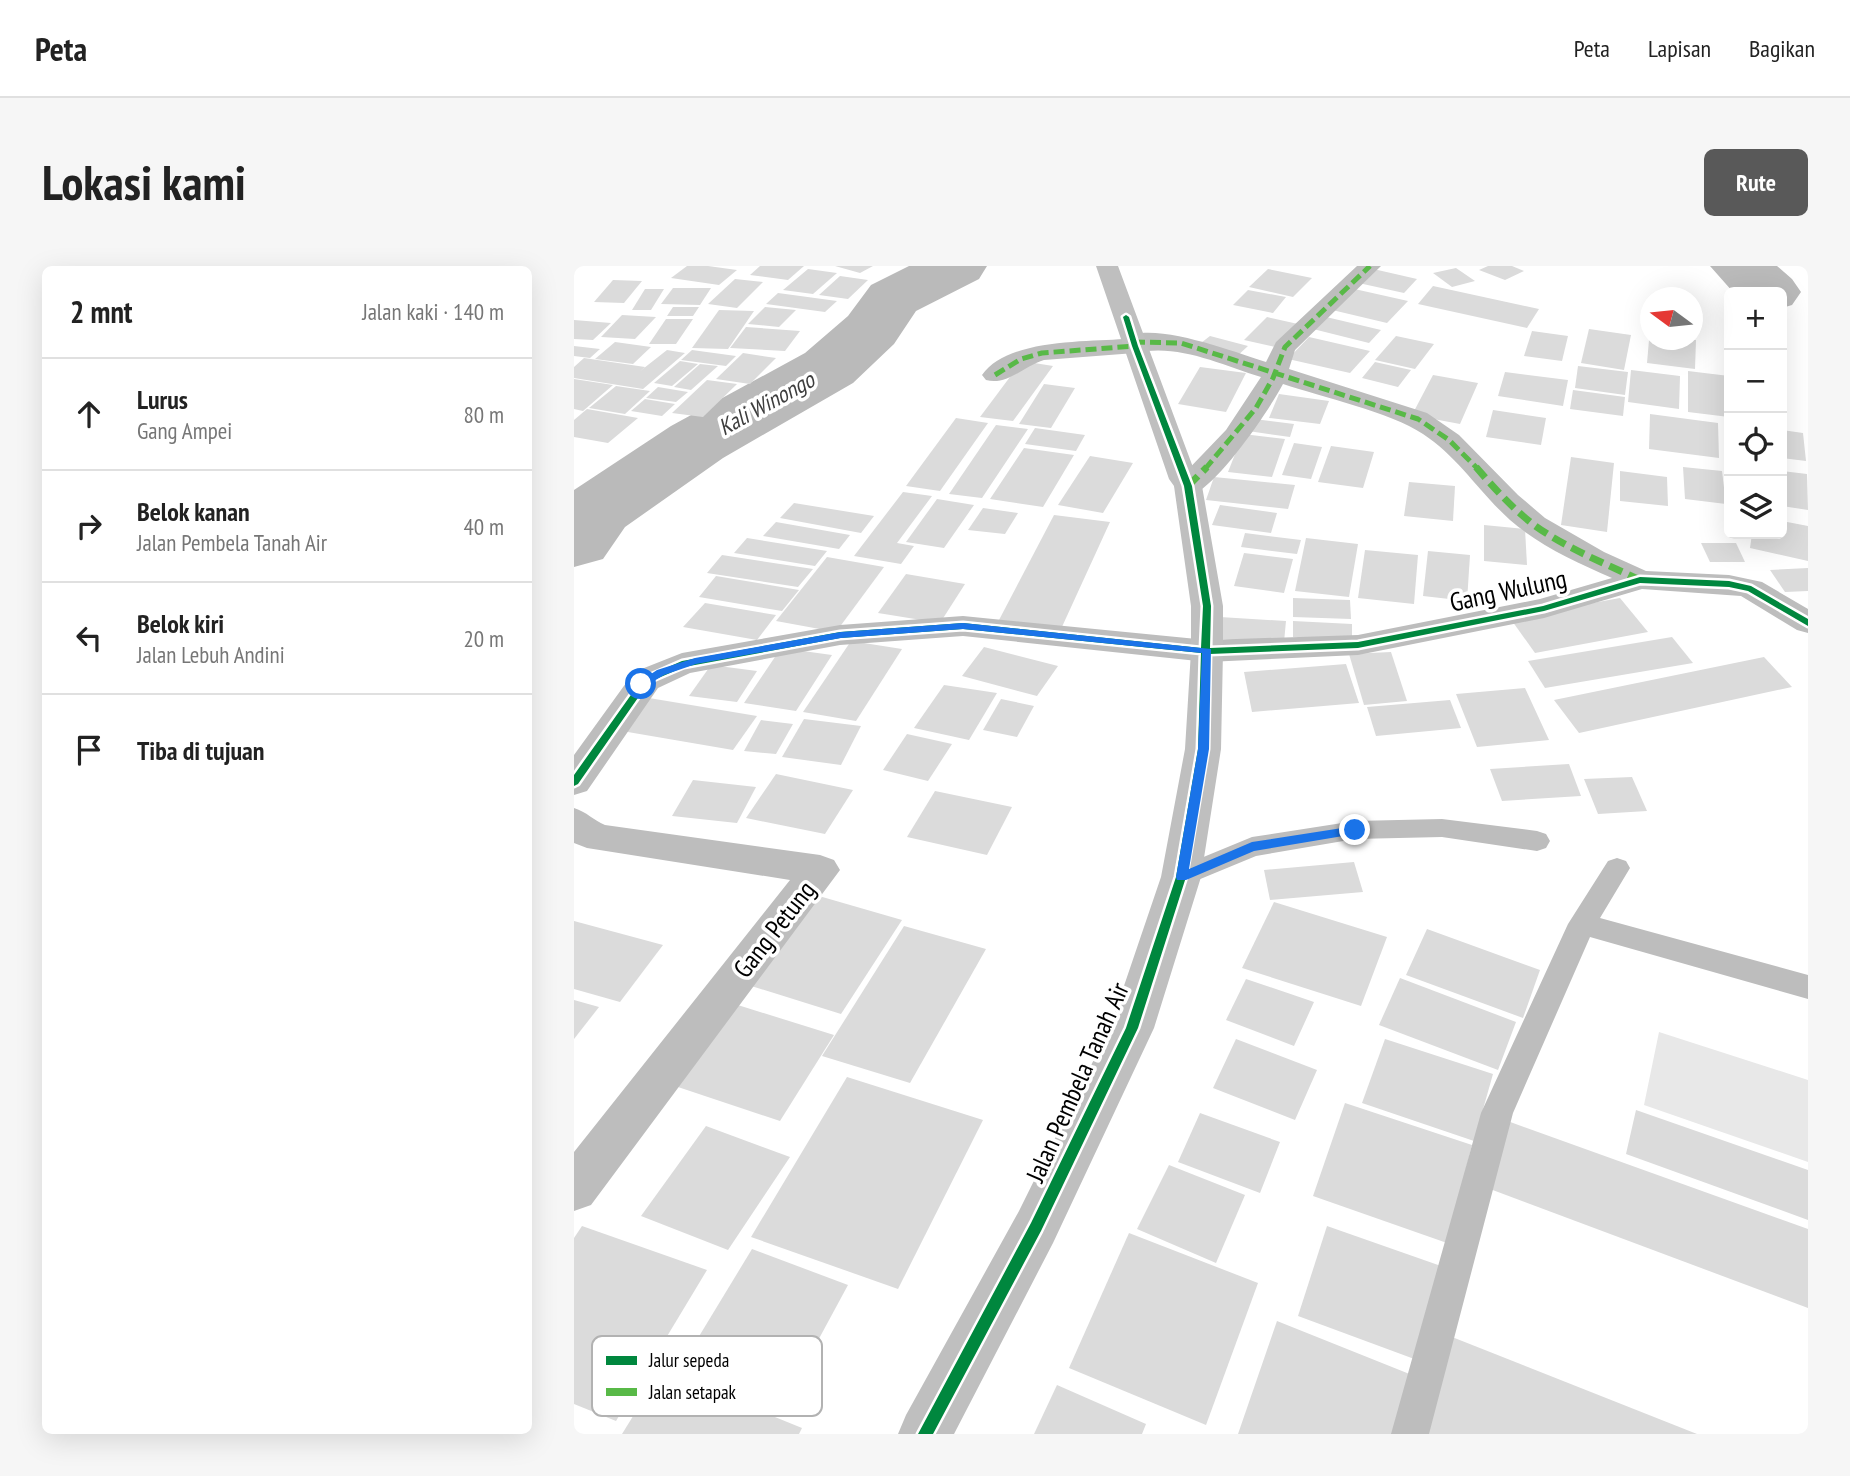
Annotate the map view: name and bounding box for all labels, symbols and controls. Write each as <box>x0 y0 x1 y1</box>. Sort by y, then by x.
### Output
text: Peta <box>35 27 87 70</box>
text: Peta <box>1574 33 1610 64</box>
text: Lapisan <box>1648 33 1711 64</box>
text: Bagikan <box>1749 33 1815 64</box>
button: Rute <box>1704 149 1808 216</box>
text: Lokasi kami <box>42 150 246 214</box>
north arrow <box>1640 287 1703 350</box>
map controls <box>1724 287 1787 539</box>
button: + <box>1724 287 1787 350</box>
text: 2 mnt <box>70 292 133 331</box>
text: Jalan kaki · 140 m <box>362 297 504 326</box>
button: − <box>1724 350 1787 413</box>
water label: Kali Winongo <box>713 364 821 441</box>
text: Lurus <box>137 383 188 416</box>
icon: ahead <box>70 395 108 433</box>
text: 80 m <box>463 400 504 429</box>
button: locate <box>1724 413 1787 476</box>
text: Gang Ampei <box>137 416 232 445</box>
button: layers <box>1724 476 1787 539</box>
text: Belok kanan <box>137 495 250 528</box>
icon: right <box>70 507 108 545</box>
text: 40 m <box>463 512 504 541</box>
text: Jalan Pembela Tanah Air <box>137 528 327 557</box>
street label: Gang Wulung <box>1446 562 1570 618</box>
text: Belok kiri <box>137 607 224 640</box>
icon: left <box>70 619 108 657</box>
text: 20 m <box>463 624 504 653</box>
text: Jalan Lebuh Andini <box>137 640 285 669</box>
route start <box>625 668 656 699</box>
icon: arrive <box>70 731 108 769</box>
text: Tiba di tujuan <box>137 734 265 767</box>
route end <box>1339 814 1370 845</box>
street label: Gang Petung <box>726 874 822 984</box>
street label: Jalan Pembela Tanah Air <box>1018 977 1136 1188</box>
legend <box>592 1336 822 1416</box>
text: Jalur sepeda <box>648 1348 729 1372</box>
text: Jalan setapak <box>648 1380 737 1404</box>

